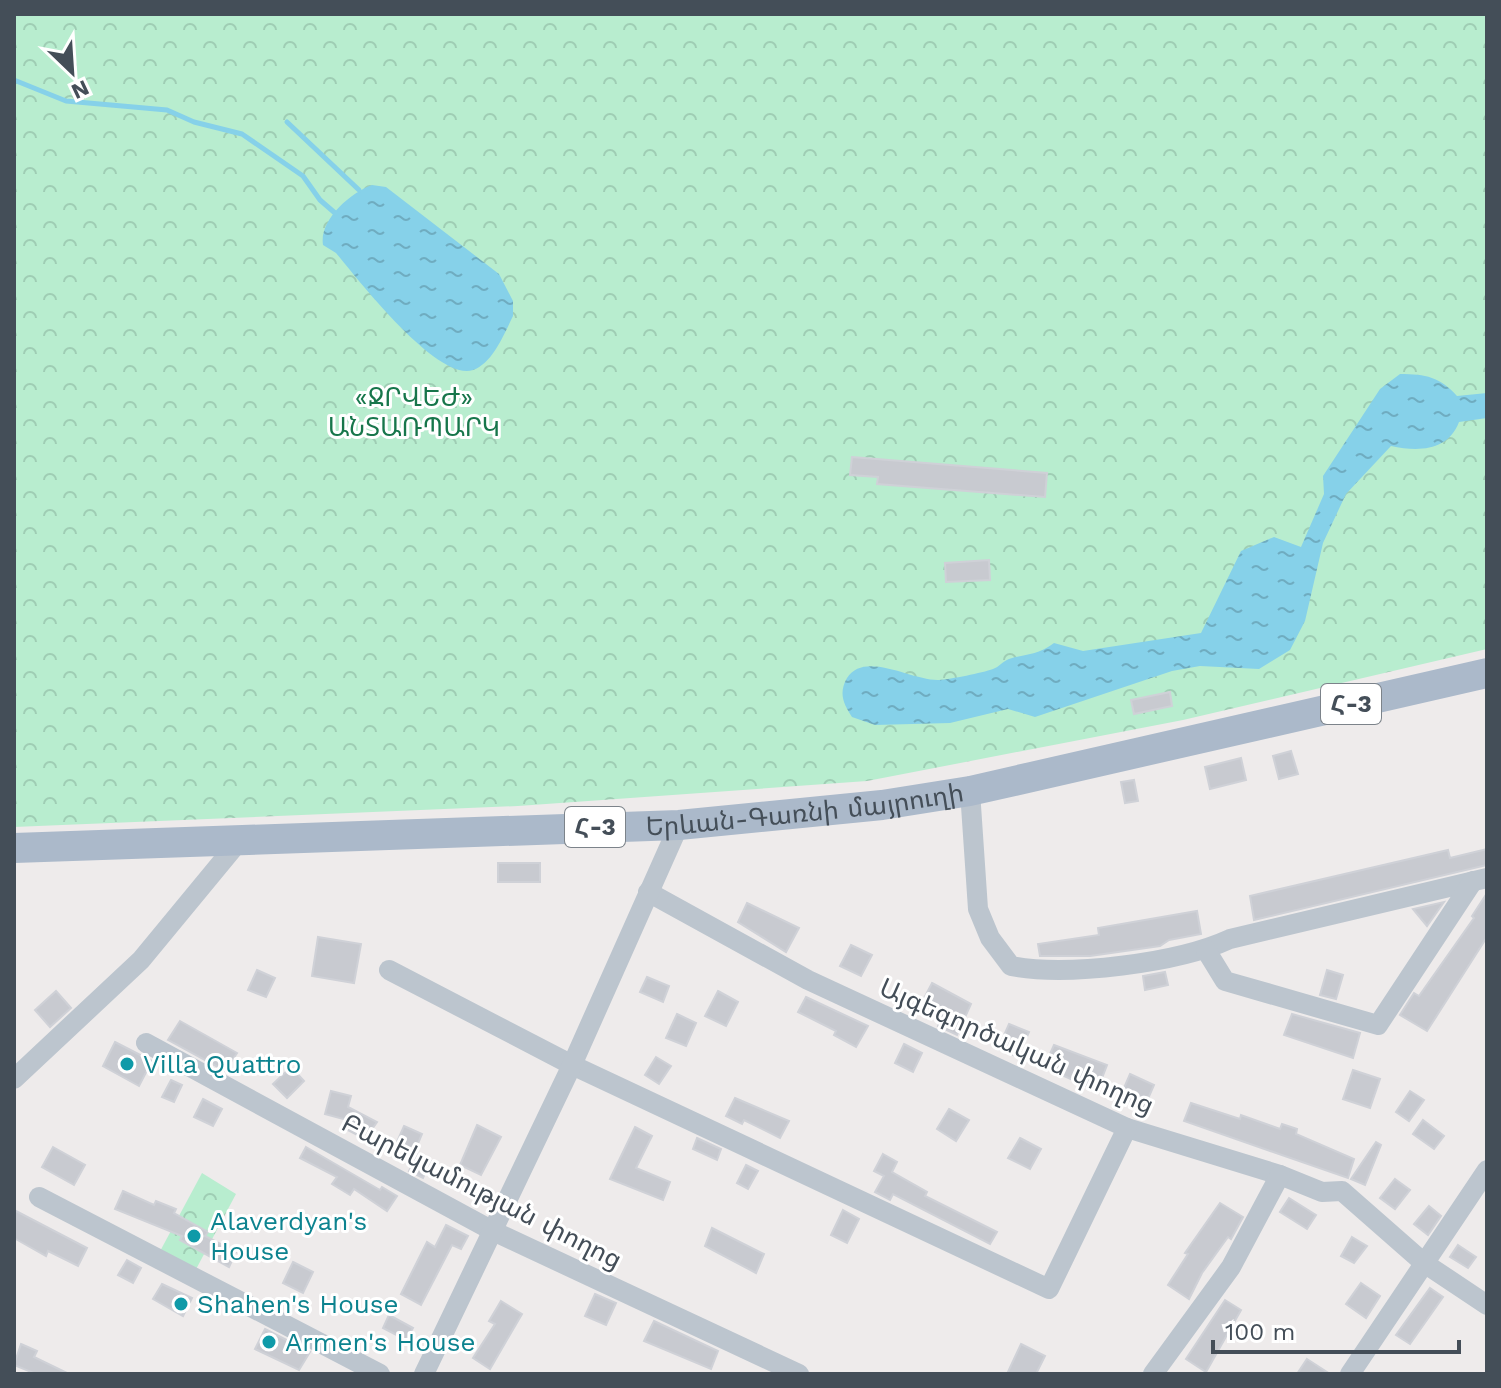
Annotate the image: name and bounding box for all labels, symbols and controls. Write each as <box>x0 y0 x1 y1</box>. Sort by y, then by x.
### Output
north arrow <box>32 32 112 112</box>
text: N <box>68 75 93 104</box>
park label: «ՋՐՎԵԺ» ԱՆՏԱՌՊԱՐԿ <box>328 382 500 442</box>
road number: Հ-3 <box>1321 684 1381 724</box>
street label: Երևան-Գառնի մայրուղի <box>645 777 966 841</box>
road number: Հ-3 <box>565 807 625 847</box>
street label: Այգեգործական փողոց <box>875 972 1159 1120</box>
place label: Villa Quattro <box>143 1049 301 1079</box>
marker: Villa Quattro <box>118 1055 136 1073</box>
street label: Բարեկամության փողոց <box>337 1107 627 1275</box>
place label: Alaverdyan's House <box>210 1206 367 1266</box>
marker: Alaverdyan's House <box>185 1227 203 1245</box>
place label: Shahen's House <box>197 1289 399 1319</box>
marker: Shahen's House <box>172 1295 190 1313</box>
scale bar <box>1213 1304 1459 1354</box>
text: 100 m <box>1225 1318 1295 1346</box>
place label: Armen's House <box>285 1327 476 1357</box>
marker: Armen's House <box>260 1333 278 1351</box>

